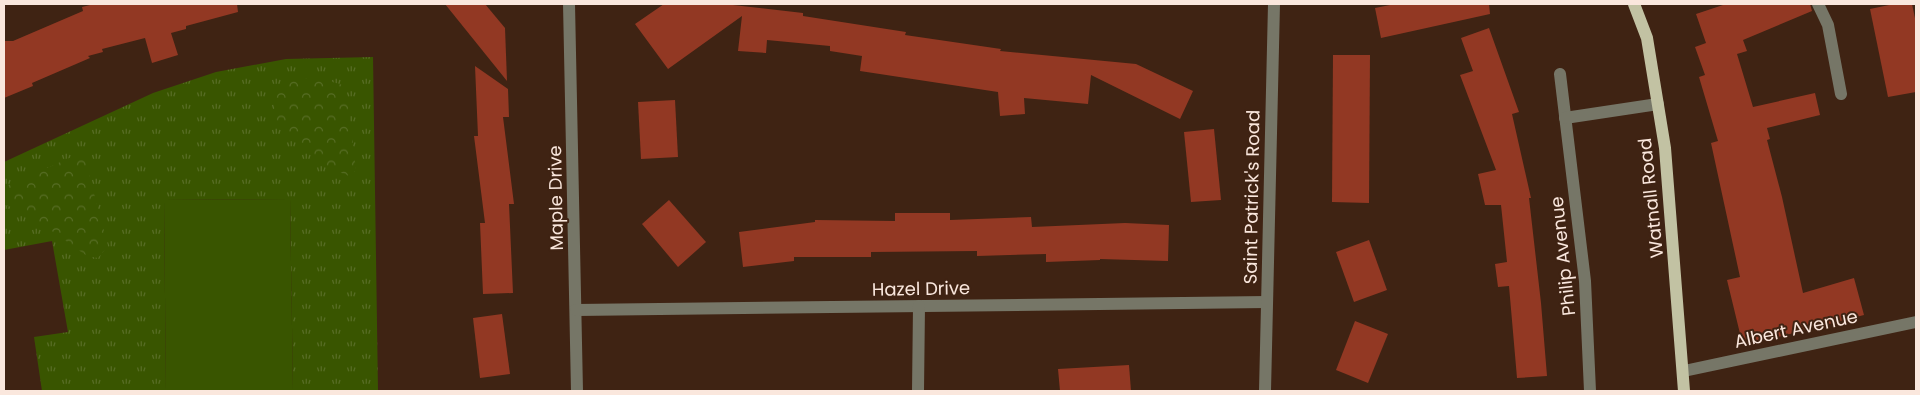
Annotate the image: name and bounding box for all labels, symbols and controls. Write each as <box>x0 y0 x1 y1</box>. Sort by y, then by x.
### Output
street label: Saint Patrick's Road <box>1237 110 1266 284</box>
street label: Watnall Road <box>1632 137 1669 259</box>
street label: Maple Drive <box>542 145 569 251</box>
street label: Philip Avenue <box>1544 195 1581 317</box>
street label: Hazel Drive <box>872 275 970 302</box>
street label: Albert Avenue <box>1732 303 1860 354</box>

